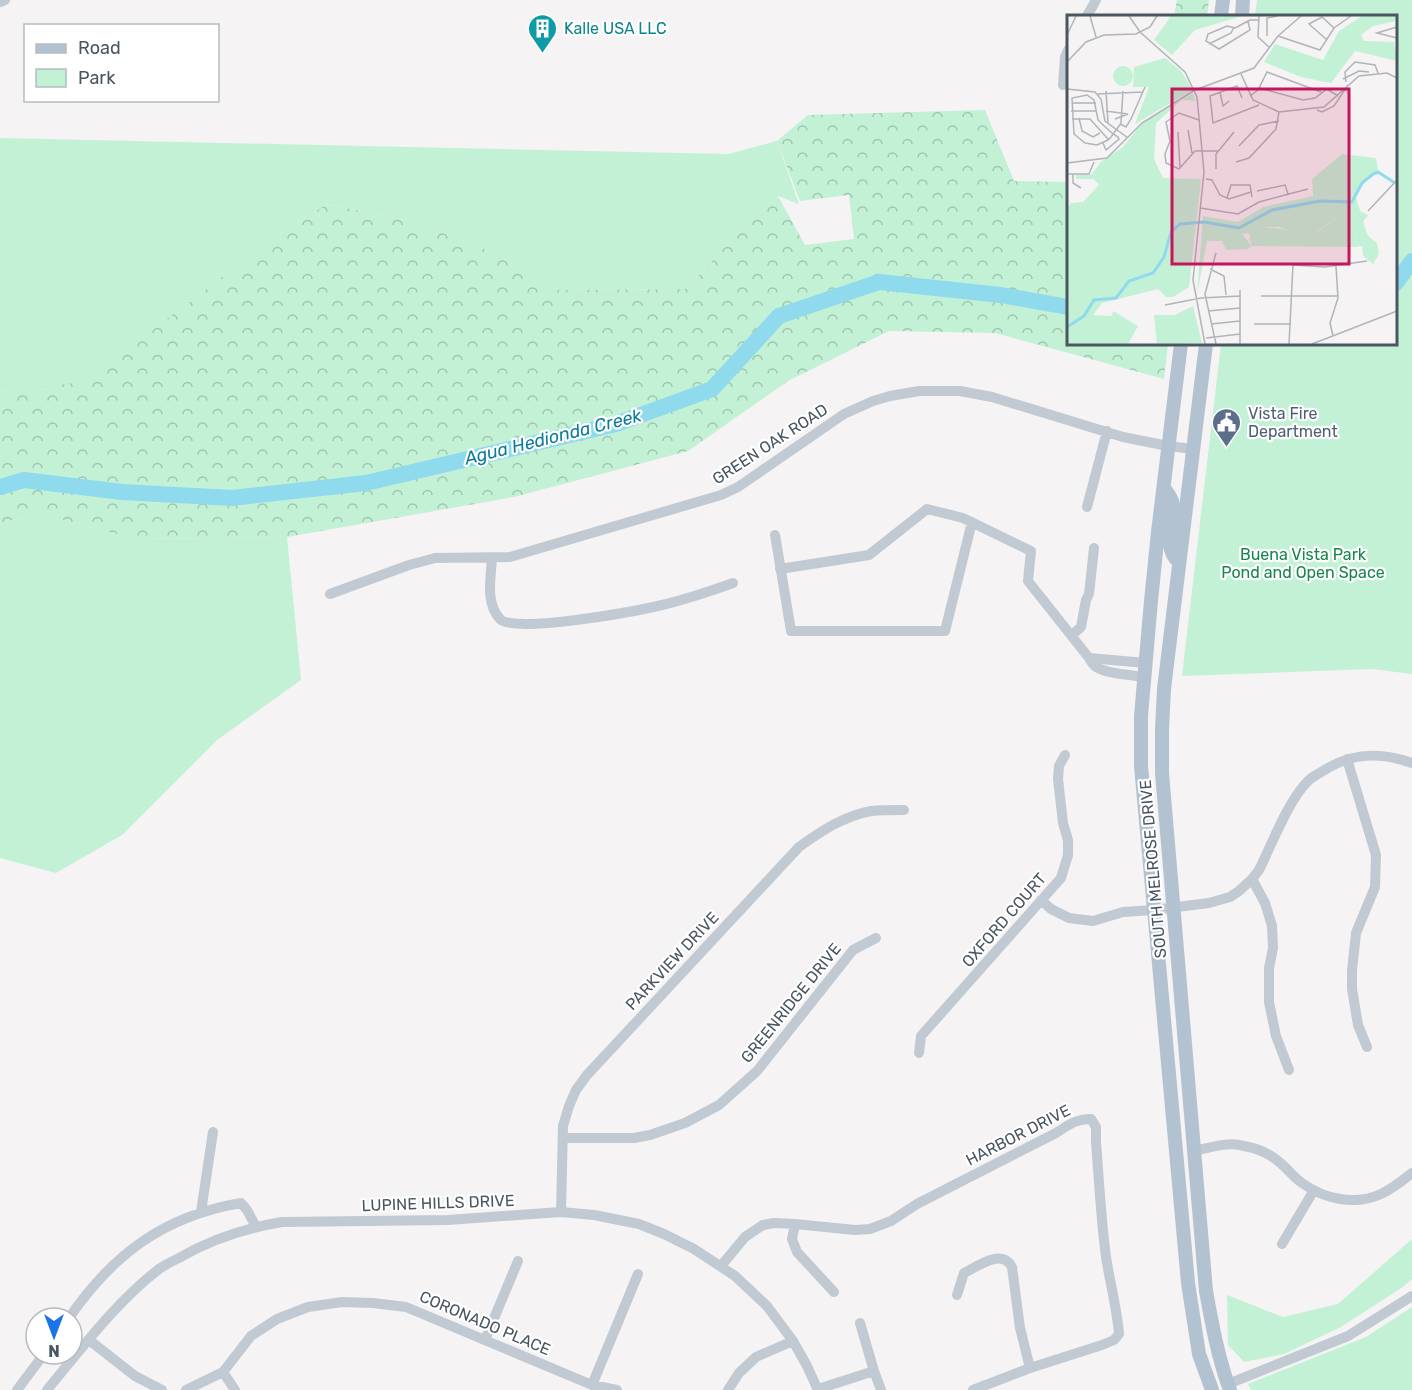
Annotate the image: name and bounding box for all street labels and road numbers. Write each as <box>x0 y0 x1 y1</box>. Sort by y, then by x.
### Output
street label: GREEN OAK ROAD <box>709 400 831 488</box>
street label: SOUTH MELROSE DRIVE <box>1136 779 1170 959</box>
street label: OXFORD COURT <box>958 869 1050 971</box>
street label: PARKVIEW DRIVE <box>622 908 722 1014</box>
street label: GREENRIDGE DRIVE <box>737 939 845 1067</box>
street label: HARBOR DRIVE <box>963 1101 1073 1169</box>
street label: LUPINE HILLS DRIVE <box>361 1191 515 1215</box>
street label: CORONADO PLACE <box>417 1287 553 1359</box>

